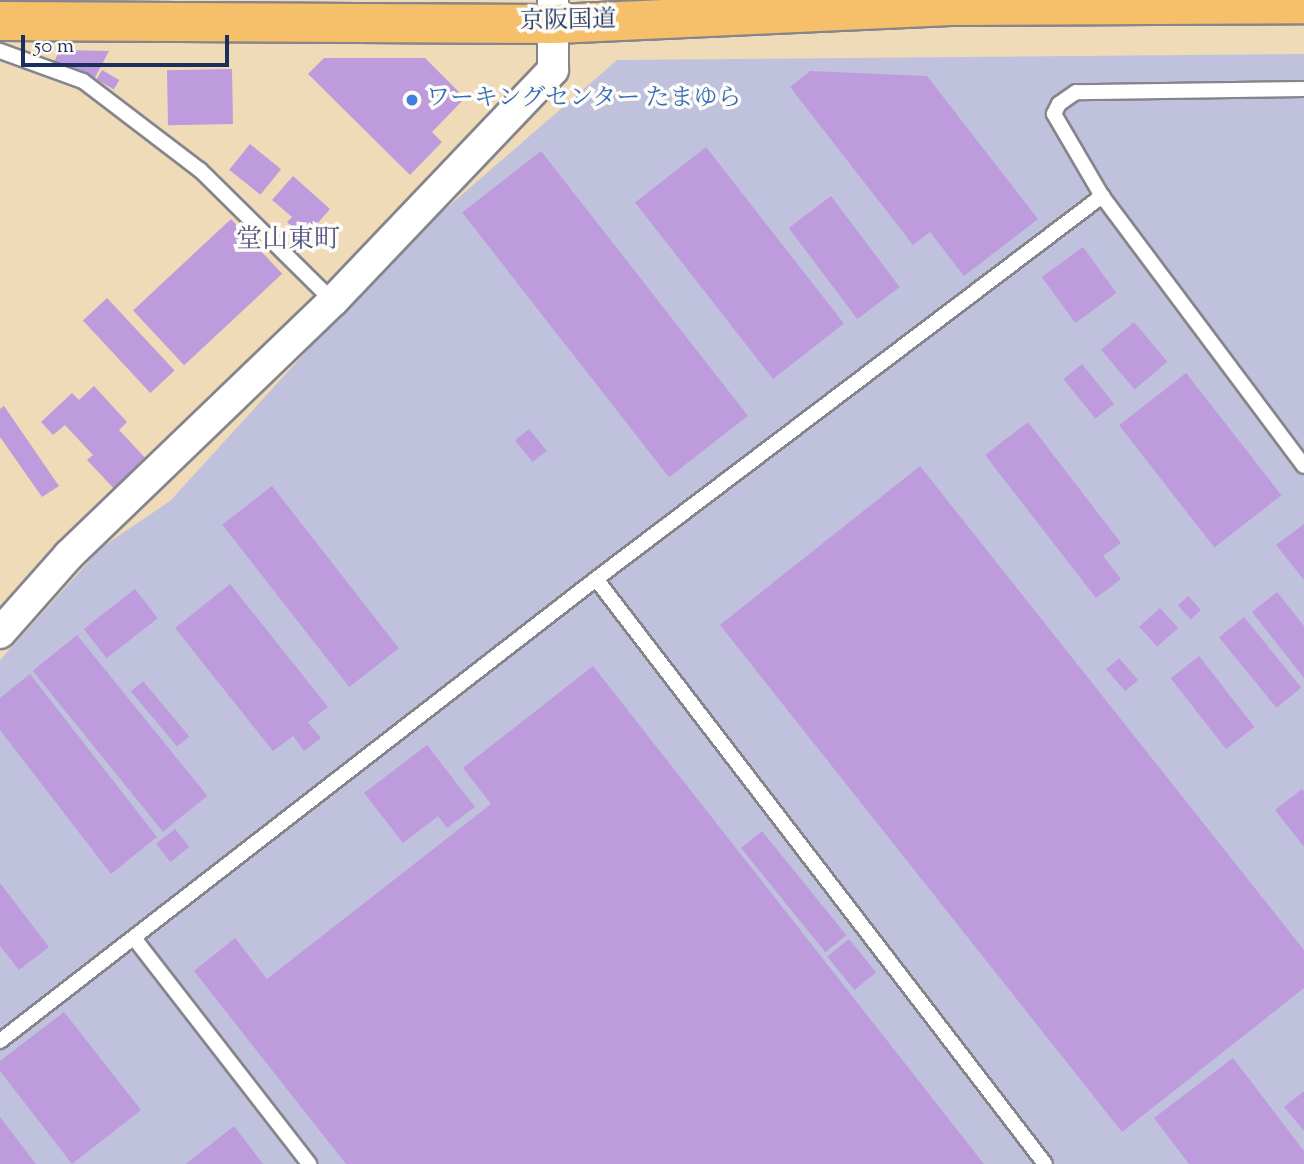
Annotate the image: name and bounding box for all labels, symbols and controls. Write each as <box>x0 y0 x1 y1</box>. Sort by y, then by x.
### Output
street label: 京阪国道 <box>520 7 616 37</box>
scale bar <box>24 21 233 65</box>
text: 50 m <box>34 32 74 62</box>
place label: ワーキングセンター たまゆら <box>426 86 743 114</box>
marker: ワーキングセンター たまゆら <box>404 92 420 108</box>
district label: 堂山東町 <box>236 225 340 257</box>

